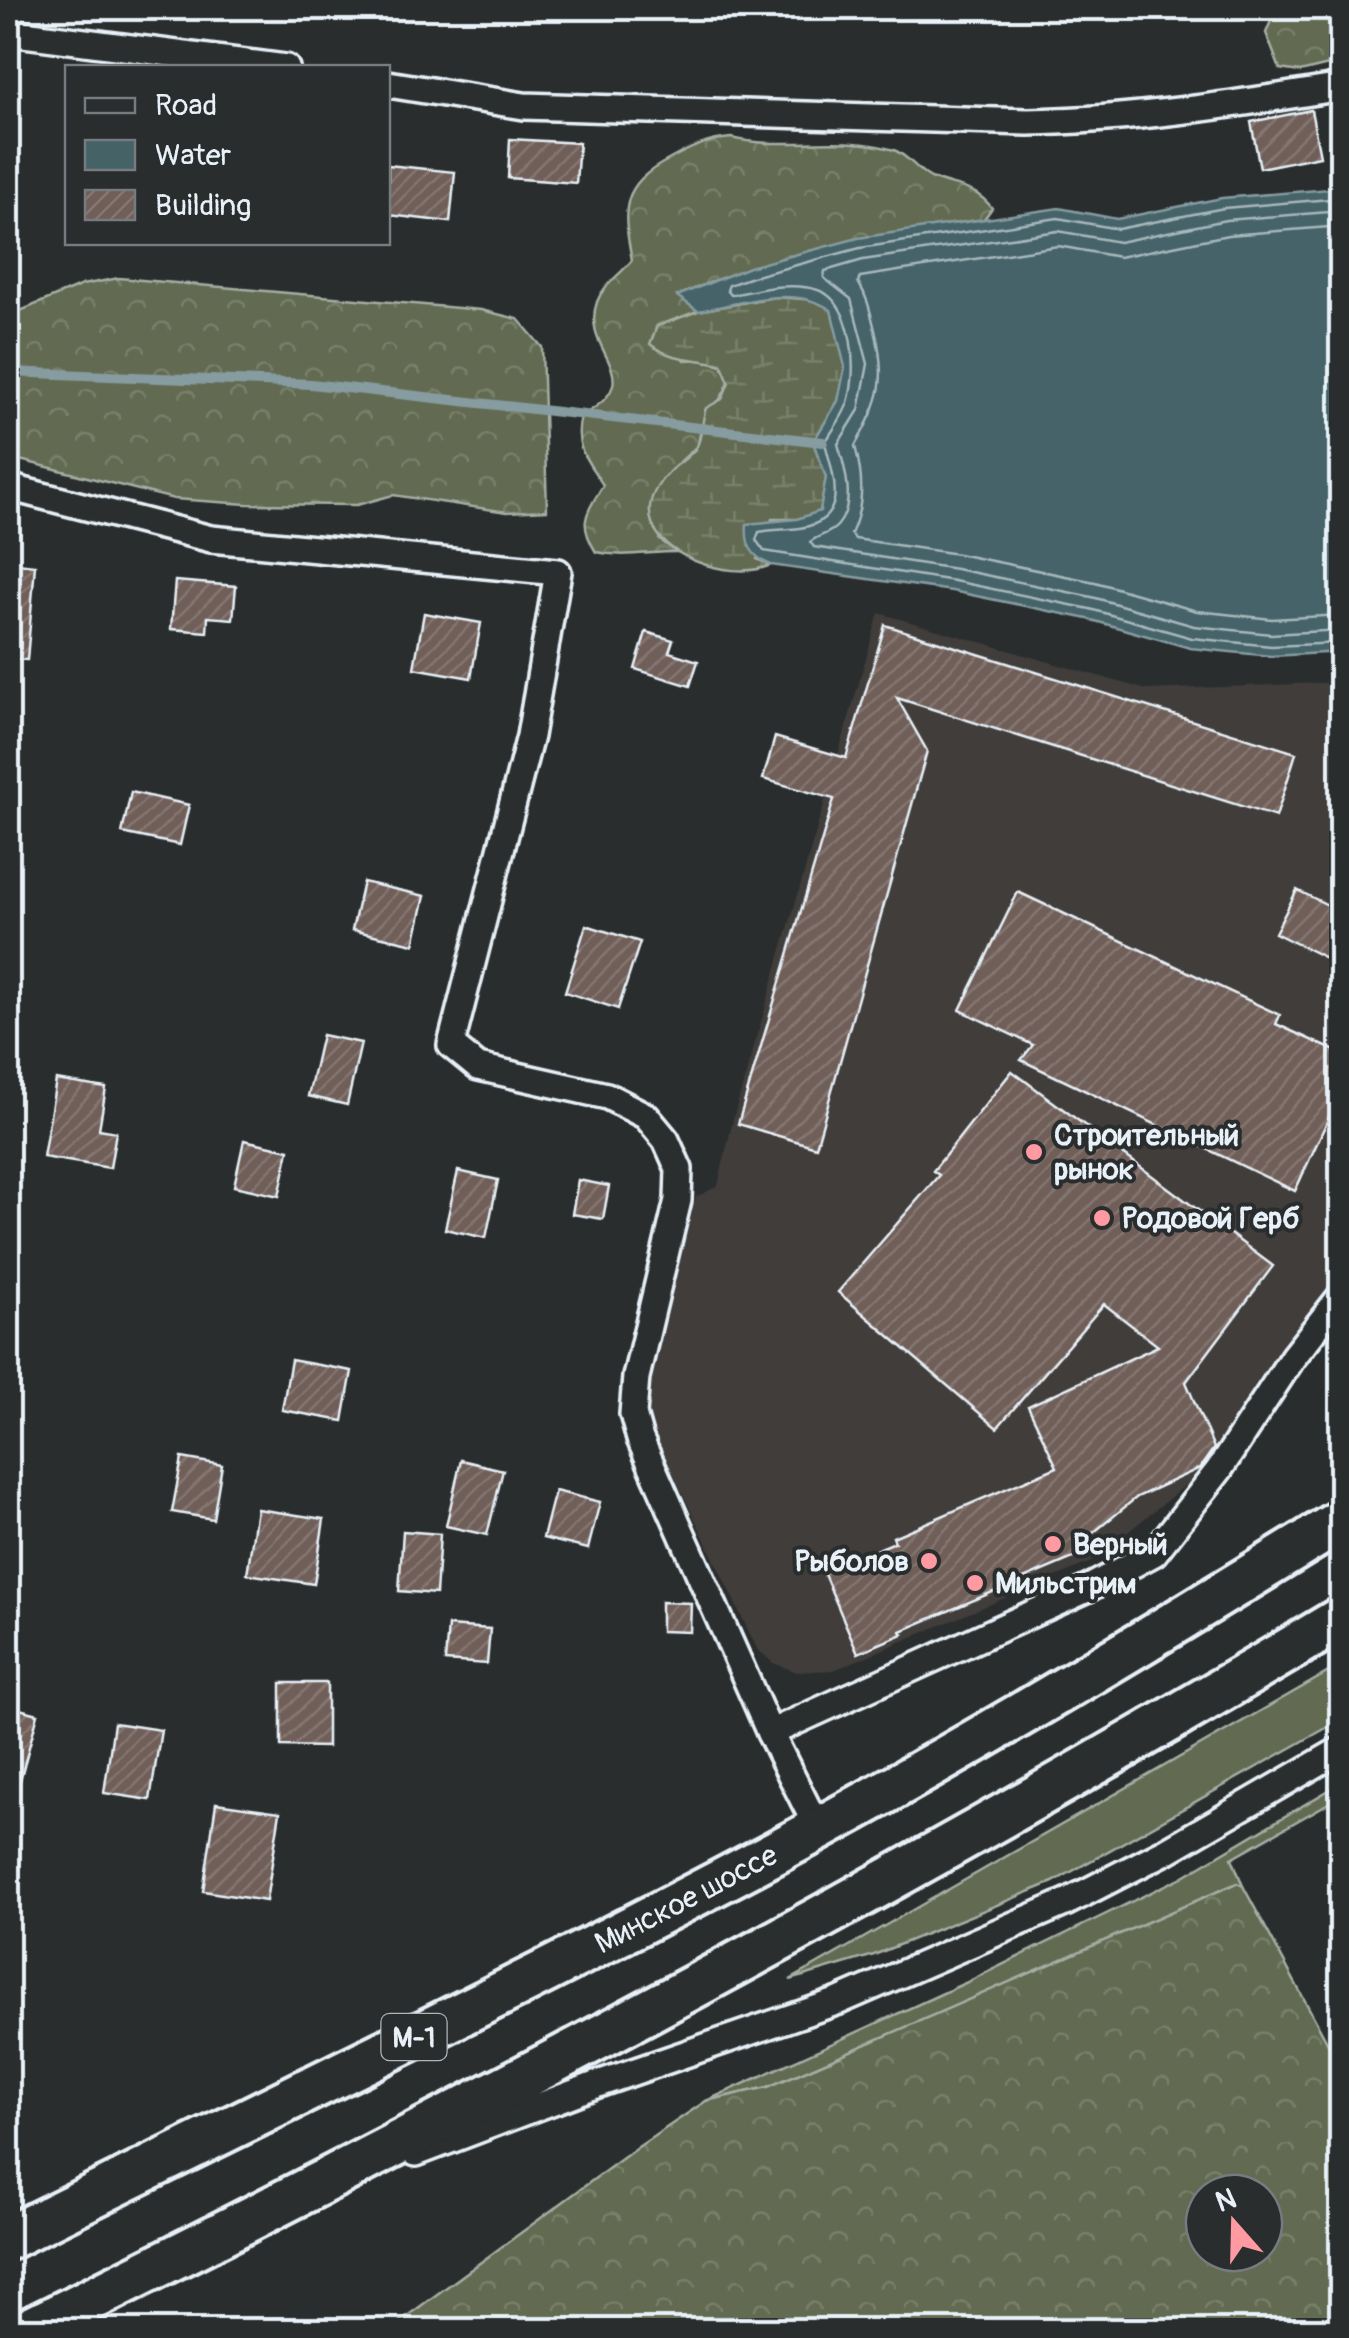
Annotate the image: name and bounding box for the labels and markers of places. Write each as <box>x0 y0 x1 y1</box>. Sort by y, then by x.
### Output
place label: Строительный рынок <box>1054 1117 1239 1188</box>
marker: Строительный рынок <box>1023 1141 1045 1163</box>
place label: Родовой Герб <box>1122 1200 1299 1237</box>
marker: Родовой Герб <box>1091 1207 1113 1229</box>
place label: Верный <box>1073 1526 1168 1563</box>
marker: Верный <box>1042 1533 1064 1555</box>
place label: Рыболов <box>795 1543 909 1580</box>
marker: Рыболов <box>918 1550 940 1572</box>
place label: Мильстрим <box>995 1565 1136 1602</box>
marker: Мильстрим <box>964 1572 986 1594</box>

